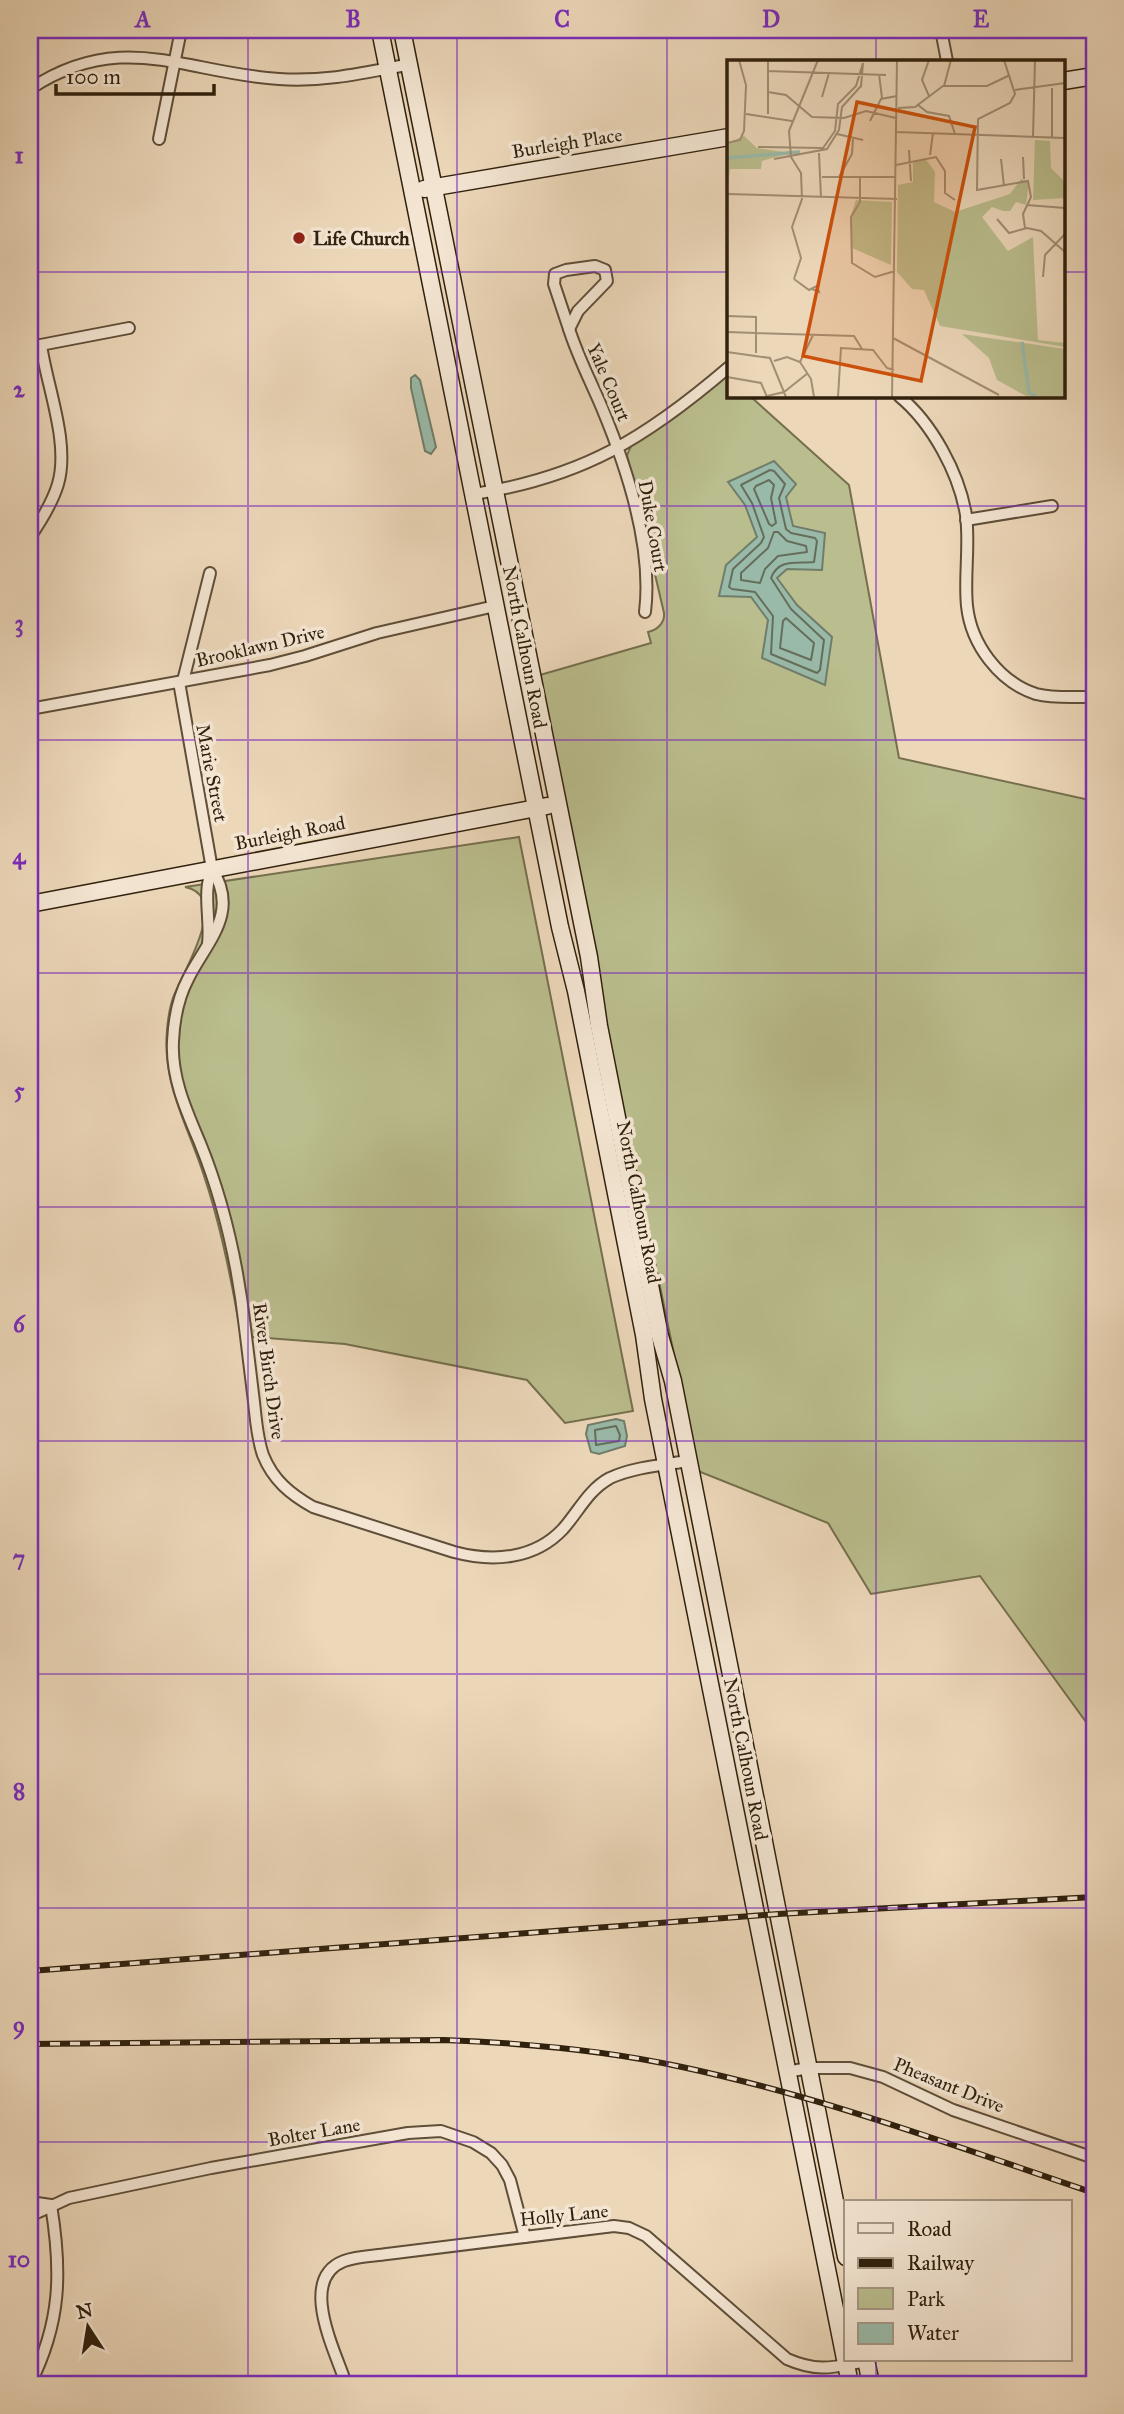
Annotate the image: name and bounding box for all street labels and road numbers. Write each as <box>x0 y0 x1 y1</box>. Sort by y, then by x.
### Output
street label: Burleigh Place <box>510 123 624 164</box>
street label: Yale Court <box>582 339 636 425</box>
street label: Duke Court <box>634 478 672 574</box>
street label: North Calhoun Road <box>498 564 552 731</box>
street label: Brooklawn Drive <box>193 620 327 672</box>
street label: Marie Street <box>191 722 233 824</box>
street label: Burleigh Road <box>233 811 348 856</box>
street label: North Calhoun Road <box>612 1119 666 1286</box>
street label: River Birch Drive <box>248 1301 290 1441</box>
street label: North Calhoun Road <box>719 1676 773 1843</box>
street label: Pheasant Drive <box>890 2052 1008 2118</box>
street label: Bolter Lane <box>266 2113 362 2151</box>
street label: Holly Lane <box>519 2199 610 2231</box>

